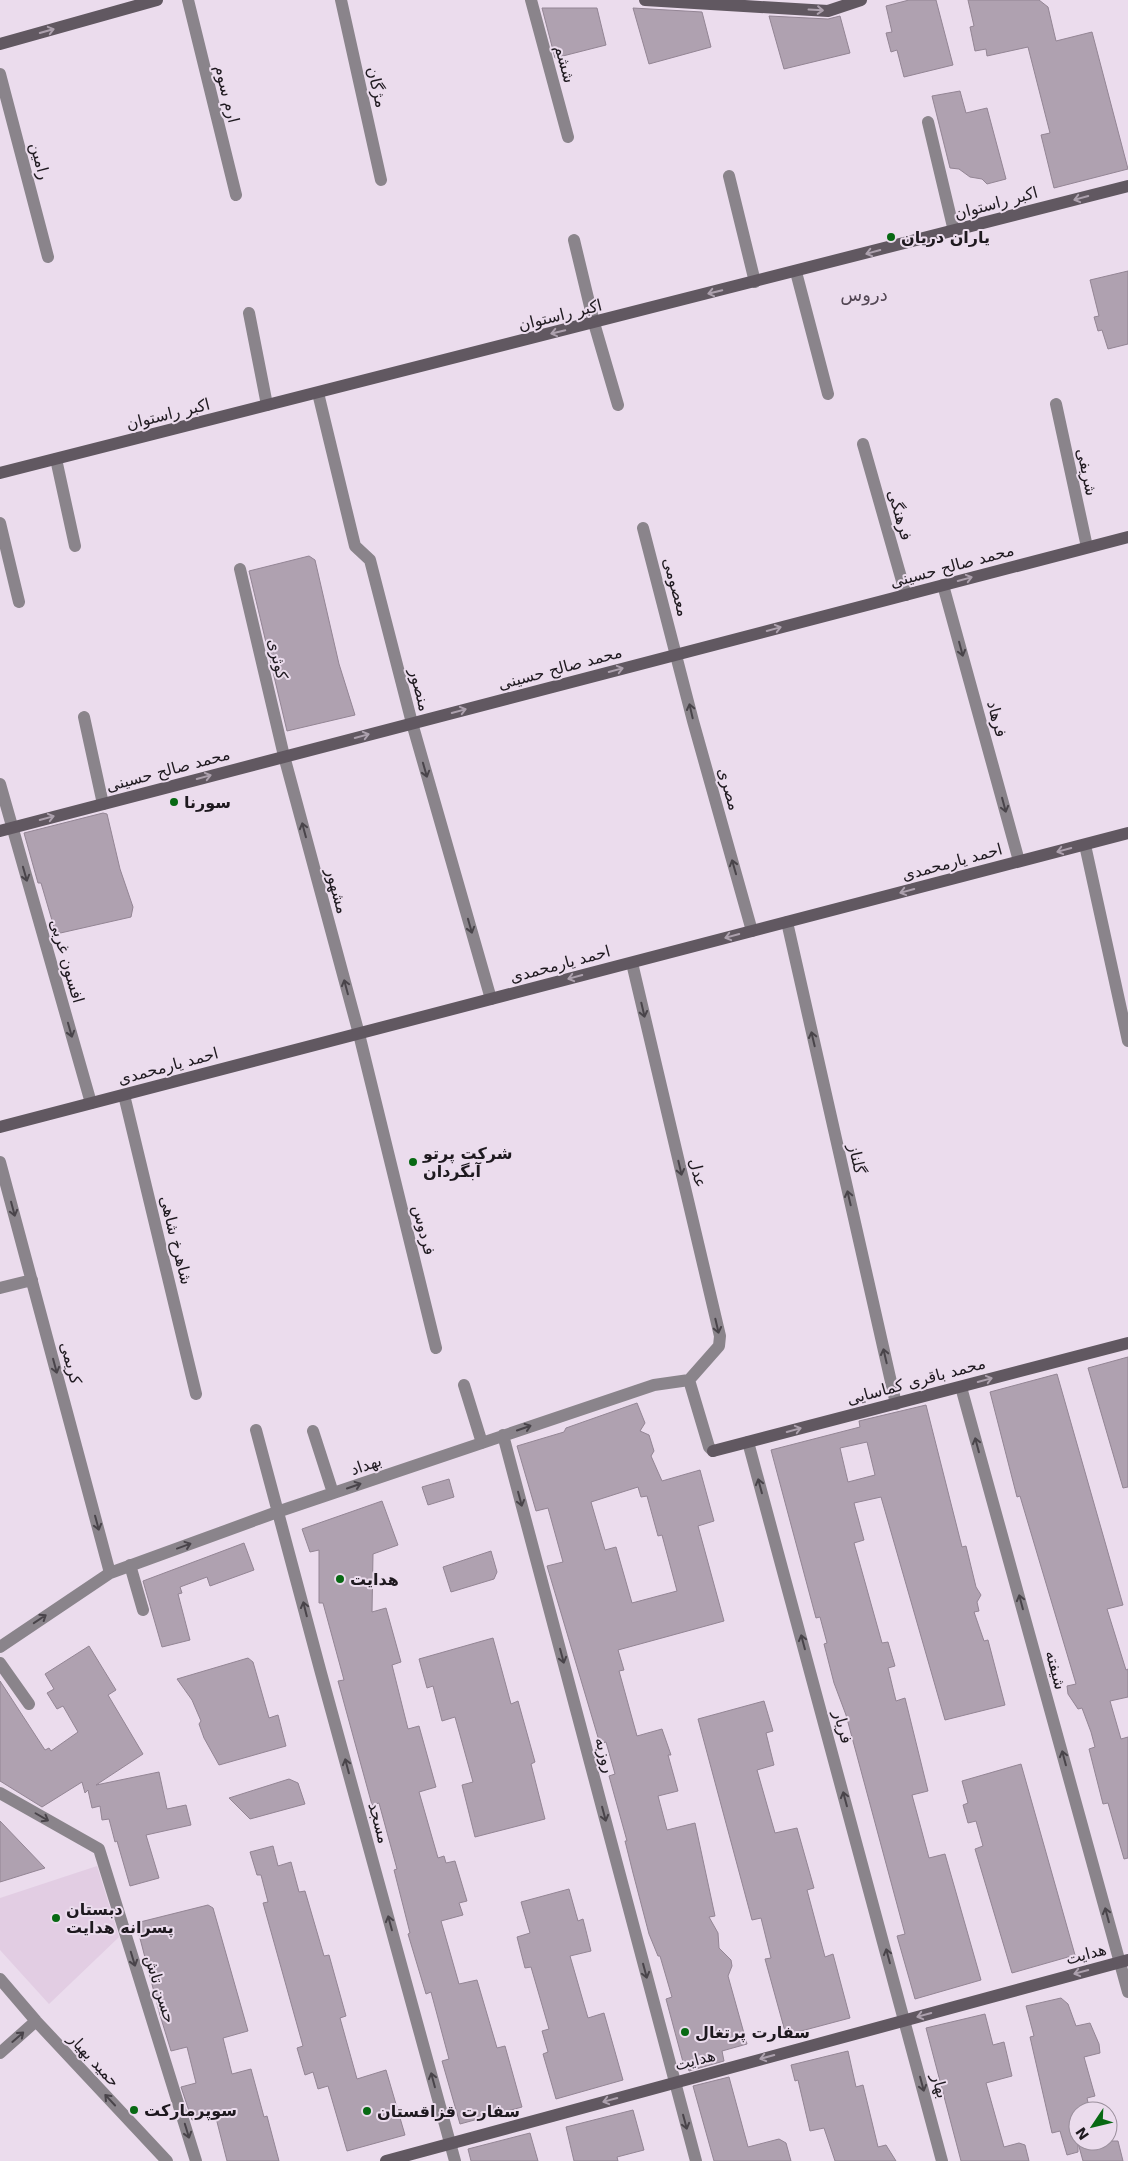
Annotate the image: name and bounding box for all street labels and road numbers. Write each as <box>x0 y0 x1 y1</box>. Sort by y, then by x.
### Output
street label: ششم <box>551 43 579 85</box>
street label: ارم سوم <box>210 63 243 125</box>
street label: مژگان <box>362 65 391 110</box>
street label: رامین <box>25 140 54 182</box>
street label: اکبر راستوان <box>952 183 1040 224</box>
street label: اکبر راستوان <box>516 295 604 336</box>
street label: اکبر راستوان <box>124 394 212 435</box>
street label: شریفی <box>1072 446 1101 498</box>
street label: فرهنگی <box>883 487 916 543</box>
street label: محمد صالح حسینی <box>888 540 1016 593</box>
street label: معصومی <box>658 555 693 619</box>
street label: کوثری <box>263 637 292 682</box>
street label: محمد صالح حسینی <box>496 642 624 695</box>
street label: منصور <box>404 666 434 714</box>
street label: فرهاد <box>982 699 1011 740</box>
street label: محمد صالح حسینی <box>104 744 232 797</box>
street label: مصری <box>713 765 744 813</box>
street label: احمد یارمحمدی <box>900 839 1005 885</box>
street label: مشهور <box>321 865 352 916</box>
street label: افسون غربی <box>45 917 88 1005</box>
street label: احمد یارمحمدی <box>508 941 613 987</box>
street label: احمد یارمحمدی <box>116 1043 221 1089</box>
street label: گلناز <box>843 1141 870 1177</box>
street label: عدل <box>685 1156 711 1190</box>
street label: شاهرخ شاهی <box>155 1194 196 1287</box>
street label: فردوس <box>408 1203 439 1257</box>
street label: کریمی <box>55 1340 86 1387</box>
street label: محمد باقری کماسایی <box>845 1353 988 1410</box>
street label: بهداد <box>348 1451 384 1480</box>
street label: شیفته <box>1042 1648 1070 1692</box>
street label: فریار <box>828 1707 857 1746</box>
street label: روزبه <box>590 1735 619 1775</box>
street label: مسجد <box>364 1800 394 1846</box>
street label: هدایت <box>1064 1939 1108 1969</box>
street label: حسن تاش <box>140 1953 179 2026</box>
street label: حمید بهیار <box>63 2028 124 2092</box>
street label: هدایت <box>673 2045 717 2075</box>
street label: بهار <box>926 2071 952 2101</box>

